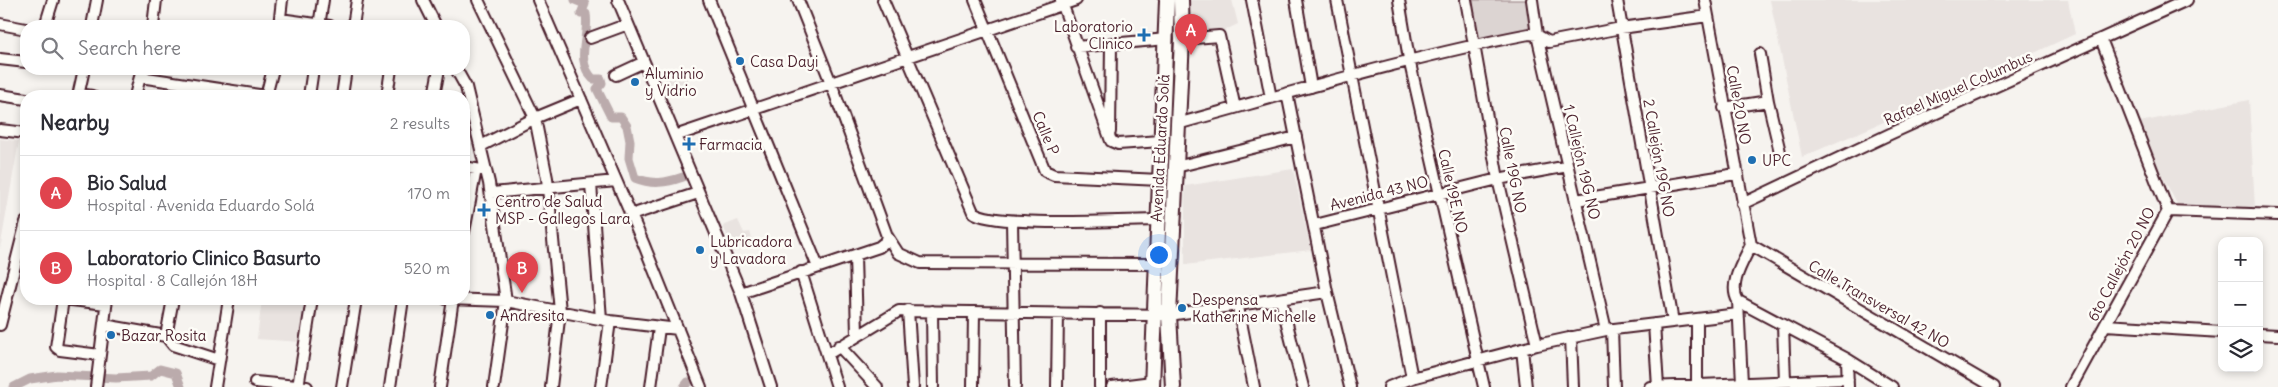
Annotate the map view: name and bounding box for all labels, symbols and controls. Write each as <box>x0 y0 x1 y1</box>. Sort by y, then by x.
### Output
pin: A <box>1175 14 1207 55</box>
place label: Laboratorio Clinico <box>1054 17 1133 53</box>
search box <box>20 20 470 75</box>
marker: Laboratorio Clinico <box>1137 28 1151 42</box>
icon: search <box>38 34 66 62</box>
text: Search here <box>78 36 181 60</box>
street label: Rafael Miguel Columbus <box>1881 46 2036 129</box>
place label: Casa Dayi <box>750 52 818 71</box>
marker: Casa Dayi <box>734 55 746 67</box>
place label: Aluminio y Vidrio <box>645 64 704 100</box>
street label: Calle 20 NO <box>1723 64 1755 146</box>
street label: Avenida Eduardo Solá <box>1147 73 1173 222</box>
marker: Aluminio y Vidrio <box>629 76 641 88</box>
street label: 2 Callejón 19G NO <box>1639 97 1679 219</box>
street label: 1 Callejón 19G NO <box>1560 103 1604 221</box>
street label: Calle P <box>1028 108 1064 158</box>
text: Nearby <box>40 109 110 136</box>
text: 2 results <box>390 113 450 133</box>
street label: Calle 19G NO <box>1495 125 1531 215</box>
place label: Farmacia <box>699 135 763 154</box>
marker: Farmacia <box>683 138 695 150</box>
street label: Calle 19E NO <box>1434 147 1472 235</box>
place label: UPC <box>1762 151 1791 170</box>
marker: UPC <box>1746 154 1758 166</box>
text: Bio Salud <box>87 171 167 195</box>
street label: Avenida 43 NO <box>1328 172 1430 214</box>
text: A <box>51 183 61 203</box>
text: 170 m <box>407 183 450 203</box>
place label: Centro de Salud MSP - Gallegos Lara <box>495 192 631 228</box>
text: Hospital · Avenida Eduardo Solá <box>87 195 315 215</box>
marker: Centro de Salud MSP - Gallegos Lara <box>477 203 491 217</box>
street label: 6to Callejón 20 NO <box>2083 204 2159 324</box>
place label: Lubricadora y Lavadora <box>710 232 793 268</box>
map controls <box>2218 237 2263 372</box>
button: + <box>2218 237 2263 282</box>
your location <box>1146 242 1172 268</box>
marker: Lubricadora y Lavadora <box>694 244 706 256</box>
text: Laboratorio Clinico Basurto <box>87 246 321 270</box>
pin: B <box>506 252 538 293</box>
street label: Calle Transversal 42 NO <box>1805 256 1953 352</box>
text: B <box>51 258 61 278</box>
text: 520 m <box>404 258 450 278</box>
text: Hospital · 8 Callejón 18H <box>87 270 258 290</box>
button: − <box>2218 282 2263 327</box>
place label: Despensa Katherine Michelle <box>1192 290 1316 326</box>
marker: Despensa Katherine Michelle <box>1176 302 1188 314</box>
place label: Andresita <box>500 306 565 325</box>
marker: Andresita <box>484 309 496 321</box>
place label: Bazar Rosita <box>121 326 207 345</box>
button: layers <box>2218 327 2263 372</box>
marker: Bazar Rosita <box>105 329 117 341</box>

